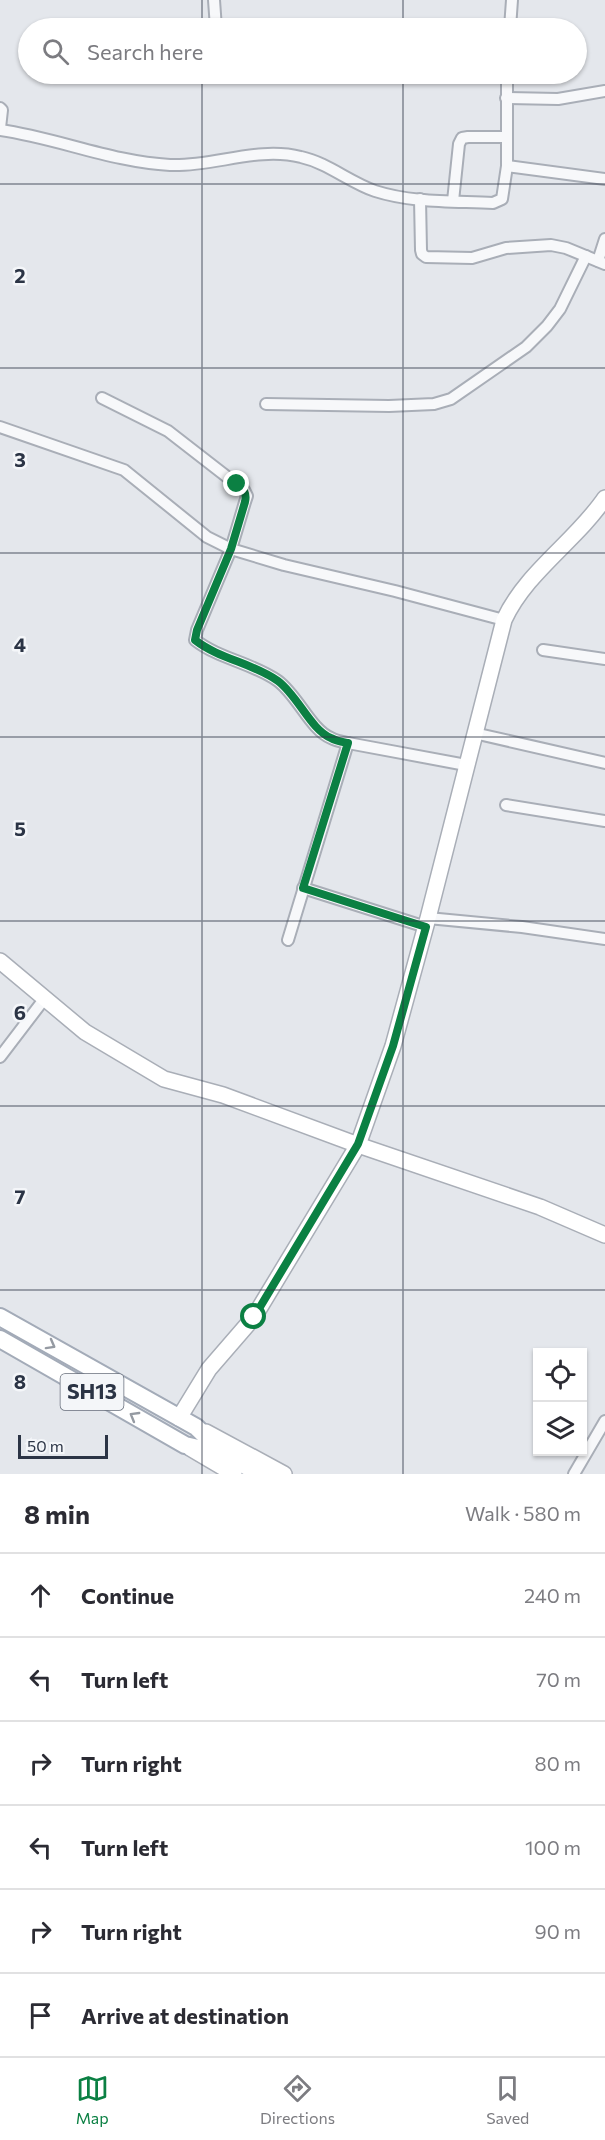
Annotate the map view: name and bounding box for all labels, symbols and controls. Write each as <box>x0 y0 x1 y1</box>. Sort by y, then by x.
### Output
search box <box>18 18 587 84</box>
icon: search <box>39 35 72 68</box>
text: Search here <box>87 38 203 65</box>
text: 2 <box>14 263 26 287</box>
text: 3 <box>14 447 26 471</box>
route end <box>223 470 249 496</box>
text: 4 <box>14 632 26 656</box>
text: 5 <box>14 816 26 840</box>
text: 6 <box>14 1000 26 1024</box>
text: 7 <box>15 1184 26 1208</box>
route start <box>240 1303 266 1329</box>
one-way arrow <box>45 1338 55 1350</box>
map controls <box>533 1348 587 1456</box>
button: locate <box>533 1348 587 1402</box>
text: 8 <box>14 1369 26 1393</box>
road number: SH13 <box>60 1374 124 1410</box>
button: layers <box>533 1402 587 1456</box>
one-way arrow <box>130 1412 140 1423</box>
scale bar <box>18 1432 108 1460</box>
text: 50 m <box>27 1436 64 1455</box>
text: 8 min <box>24 1498 90 1529</box>
text: Walk · 580 m <box>465 1501 581 1525</box>
icon: ahead <box>24 1579 57 1612</box>
text: Continue <box>81 1582 174 1609</box>
text: 240 m <box>524 1583 581 1607</box>
icon: left <box>24 1663 57 1696</box>
text: Turn left <box>81 1666 168 1693</box>
text: 70 m <box>536 1667 581 1691</box>
icon: right <box>24 1747 57 1780</box>
text: Turn right <box>81 1750 182 1777</box>
text: 80 m <box>535 1751 581 1775</box>
icon: left <box>24 1831 57 1864</box>
text: Turn left <box>81 1834 168 1861</box>
text: 100 m <box>525 1835 581 1859</box>
icon: right <box>24 1915 57 1948</box>
text: Turn right <box>81 1918 182 1945</box>
text: 90 m <box>535 1919 581 1943</box>
icon: arrive <box>24 1999 57 2032</box>
text: Arrive at destination <box>81 2002 289 2029</box>
tab: Map <box>76 2072 109 2127</box>
tab: Directions <box>260 2072 335 2127</box>
tab: Saved <box>486 2072 529 2127</box>

